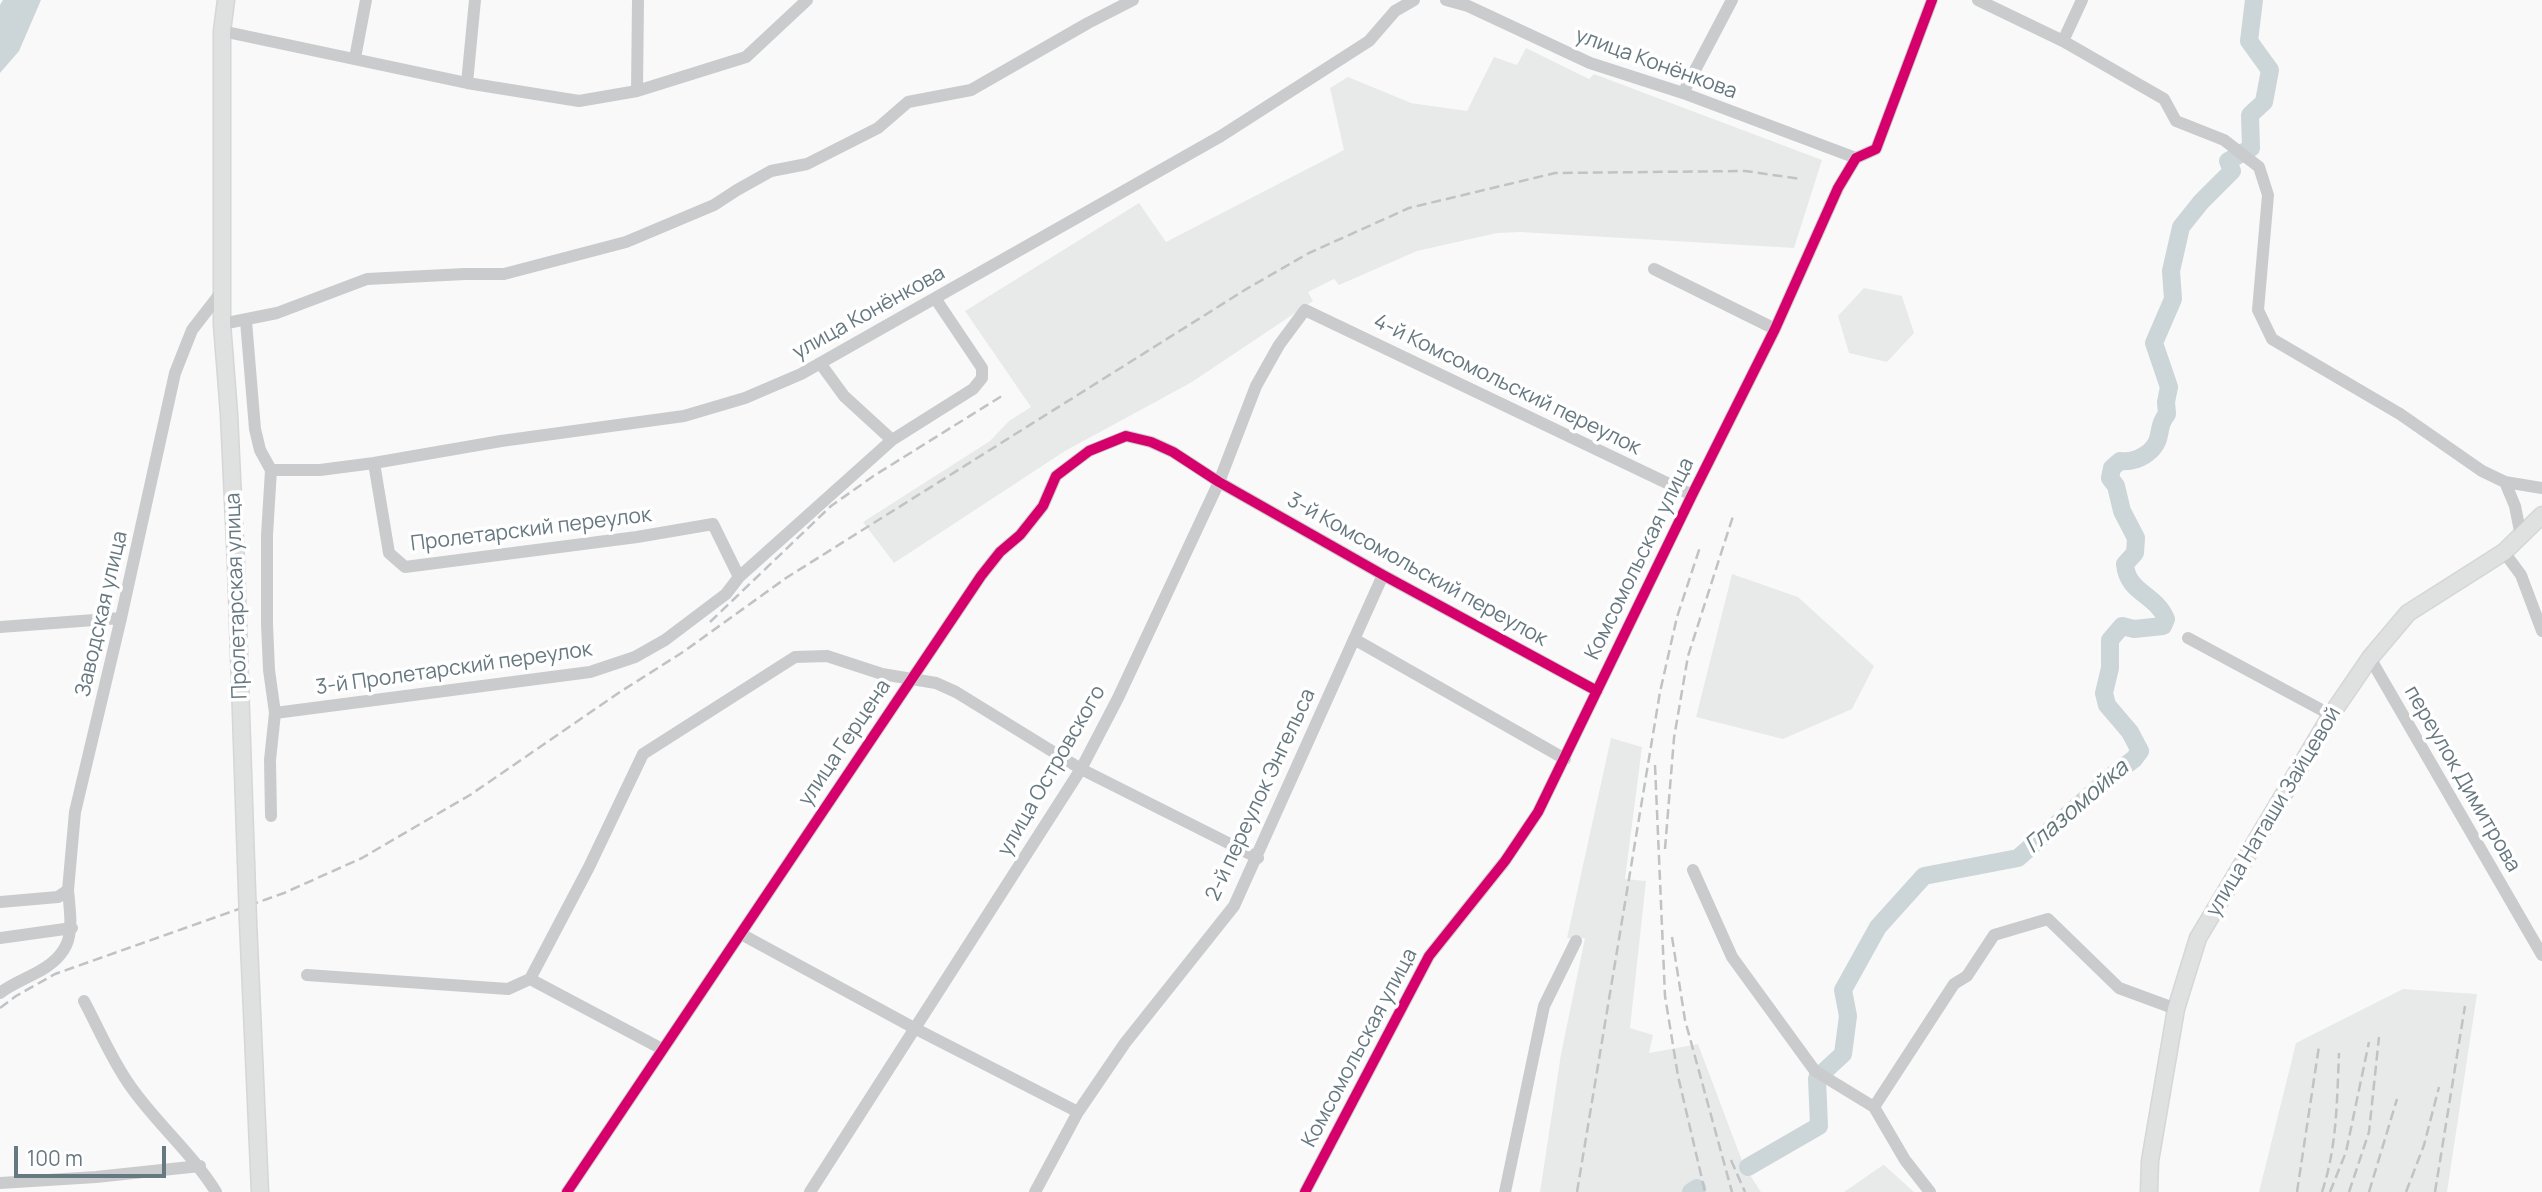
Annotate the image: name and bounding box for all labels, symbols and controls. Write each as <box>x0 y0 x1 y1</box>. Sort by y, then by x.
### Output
street label: улица Конёнкова <box>1572 23 1740 105</box>
street label: улица Конёнкова <box>788 261 950 365</box>
street label: 4-й Комсомольский переулок <box>1369 309 1645 461</box>
street label: Комсомольская улица <box>1580 454 1700 664</box>
street label: 3-й Комсомольский переулок <box>1283 488 1551 652</box>
street label: Пролетарская улица <box>221 492 253 700</box>
street label: Пролетарский переулок <box>409 503 653 557</box>
street label: Заводская улица <box>71 529 133 699</box>
street label: 3-й Пролетарский переулок <box>314 637 594 701</box>
street label: улица Герцена <box>793 675 897 811</box>
street label: улица Островского <box>993 681 1111 861</box>
street label: переулок Димитрова <box>2398 681 2526 877</box>
street label: 2-й переулок Энгельса <box>1201 685 1321 905</box>
street label: улица Наташи Зайцевой <box>2201 702 2347 922</box>
water label: Глазомойка <box>2019 754 2135 860</box>
street label: Комсомольская улица <box>1297 944 1423 1152</box>
scale bar <box>18 1132 170 1176</box>
text: 100 m <box>27 1144 83 1172</box>

